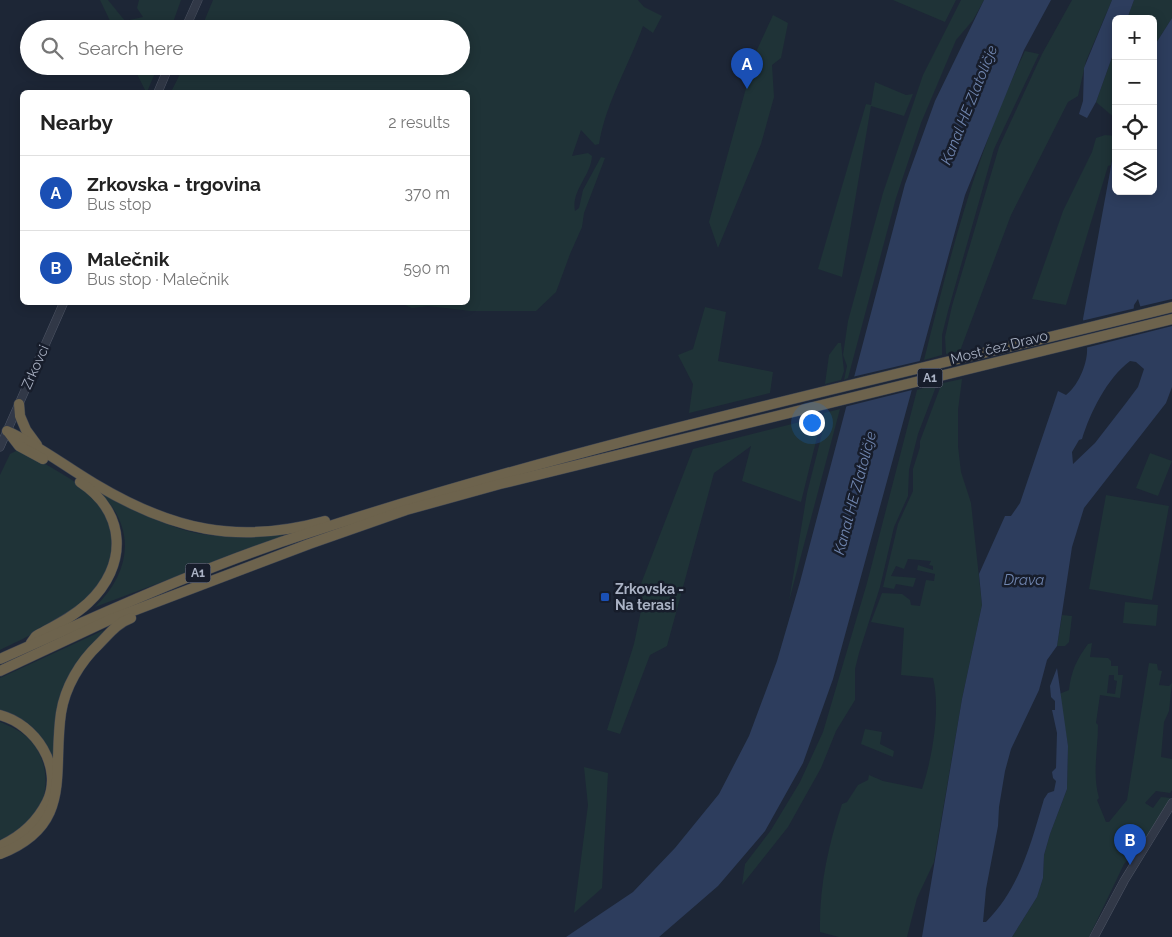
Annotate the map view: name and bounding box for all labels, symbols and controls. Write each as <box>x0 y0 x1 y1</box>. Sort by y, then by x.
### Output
map controls <box>1112 15 1157 195</box>
button: + <box>1112 15 1157 60</box>
search box <box>20 20 470 75</box>
icon: search <box>38 34 66 62</box>
text: Search here <box>78 37 184 59</box>
water label: Kanal HE Zlatoličje <box>937 43 1001 167</box>
pin: A <box>731 48 763 89</box>
button: − <box>1112 60 1157 105</box>
button: locate <box>1112 105 1157 150</box>
text: Nearby <box>40 110 113 135</box>
text: 2 results <box>388 113 450 132</box>
button: layers <box>1112 150 1157 195</box>
text: Zrkovska - trgovina <box>87 173 261 195</box>
text: A <box>51 184 61 203</box>
text: 370 m <box>404 184 450 203</box>
text: Bus stop <box>87 195 151 214</box>
text: Malečnik <box>87 248 169 270</box>
text: B <box>51 259 61 278</box>
text: 590 m <box>403 259 450 278</box>
text: Bus stop · Malečnik <box>87 270 229 289</box>
street label: Most čez Dravo <box>949 327 1049 367</box>
street label: Zrkovci <box>18 342 52 392</box>
road number: A1 <box>918 368 942 388</box>
your location <box>799 410 825 436</box>
water label: Kanal HE Zlatoličje <box>830 429 880 557</box>
road number: A1 <box>186 564 210 582</box>
water label: Drava <box>1004 571 1044 589</box>
place label: Zrkovska - Na terasi <box>615 581 684 613</box>
marker: Zrkovska - Na terasi <box>599 591 611 603</box>
pin: B <box>1114 824 1146 865</box>

